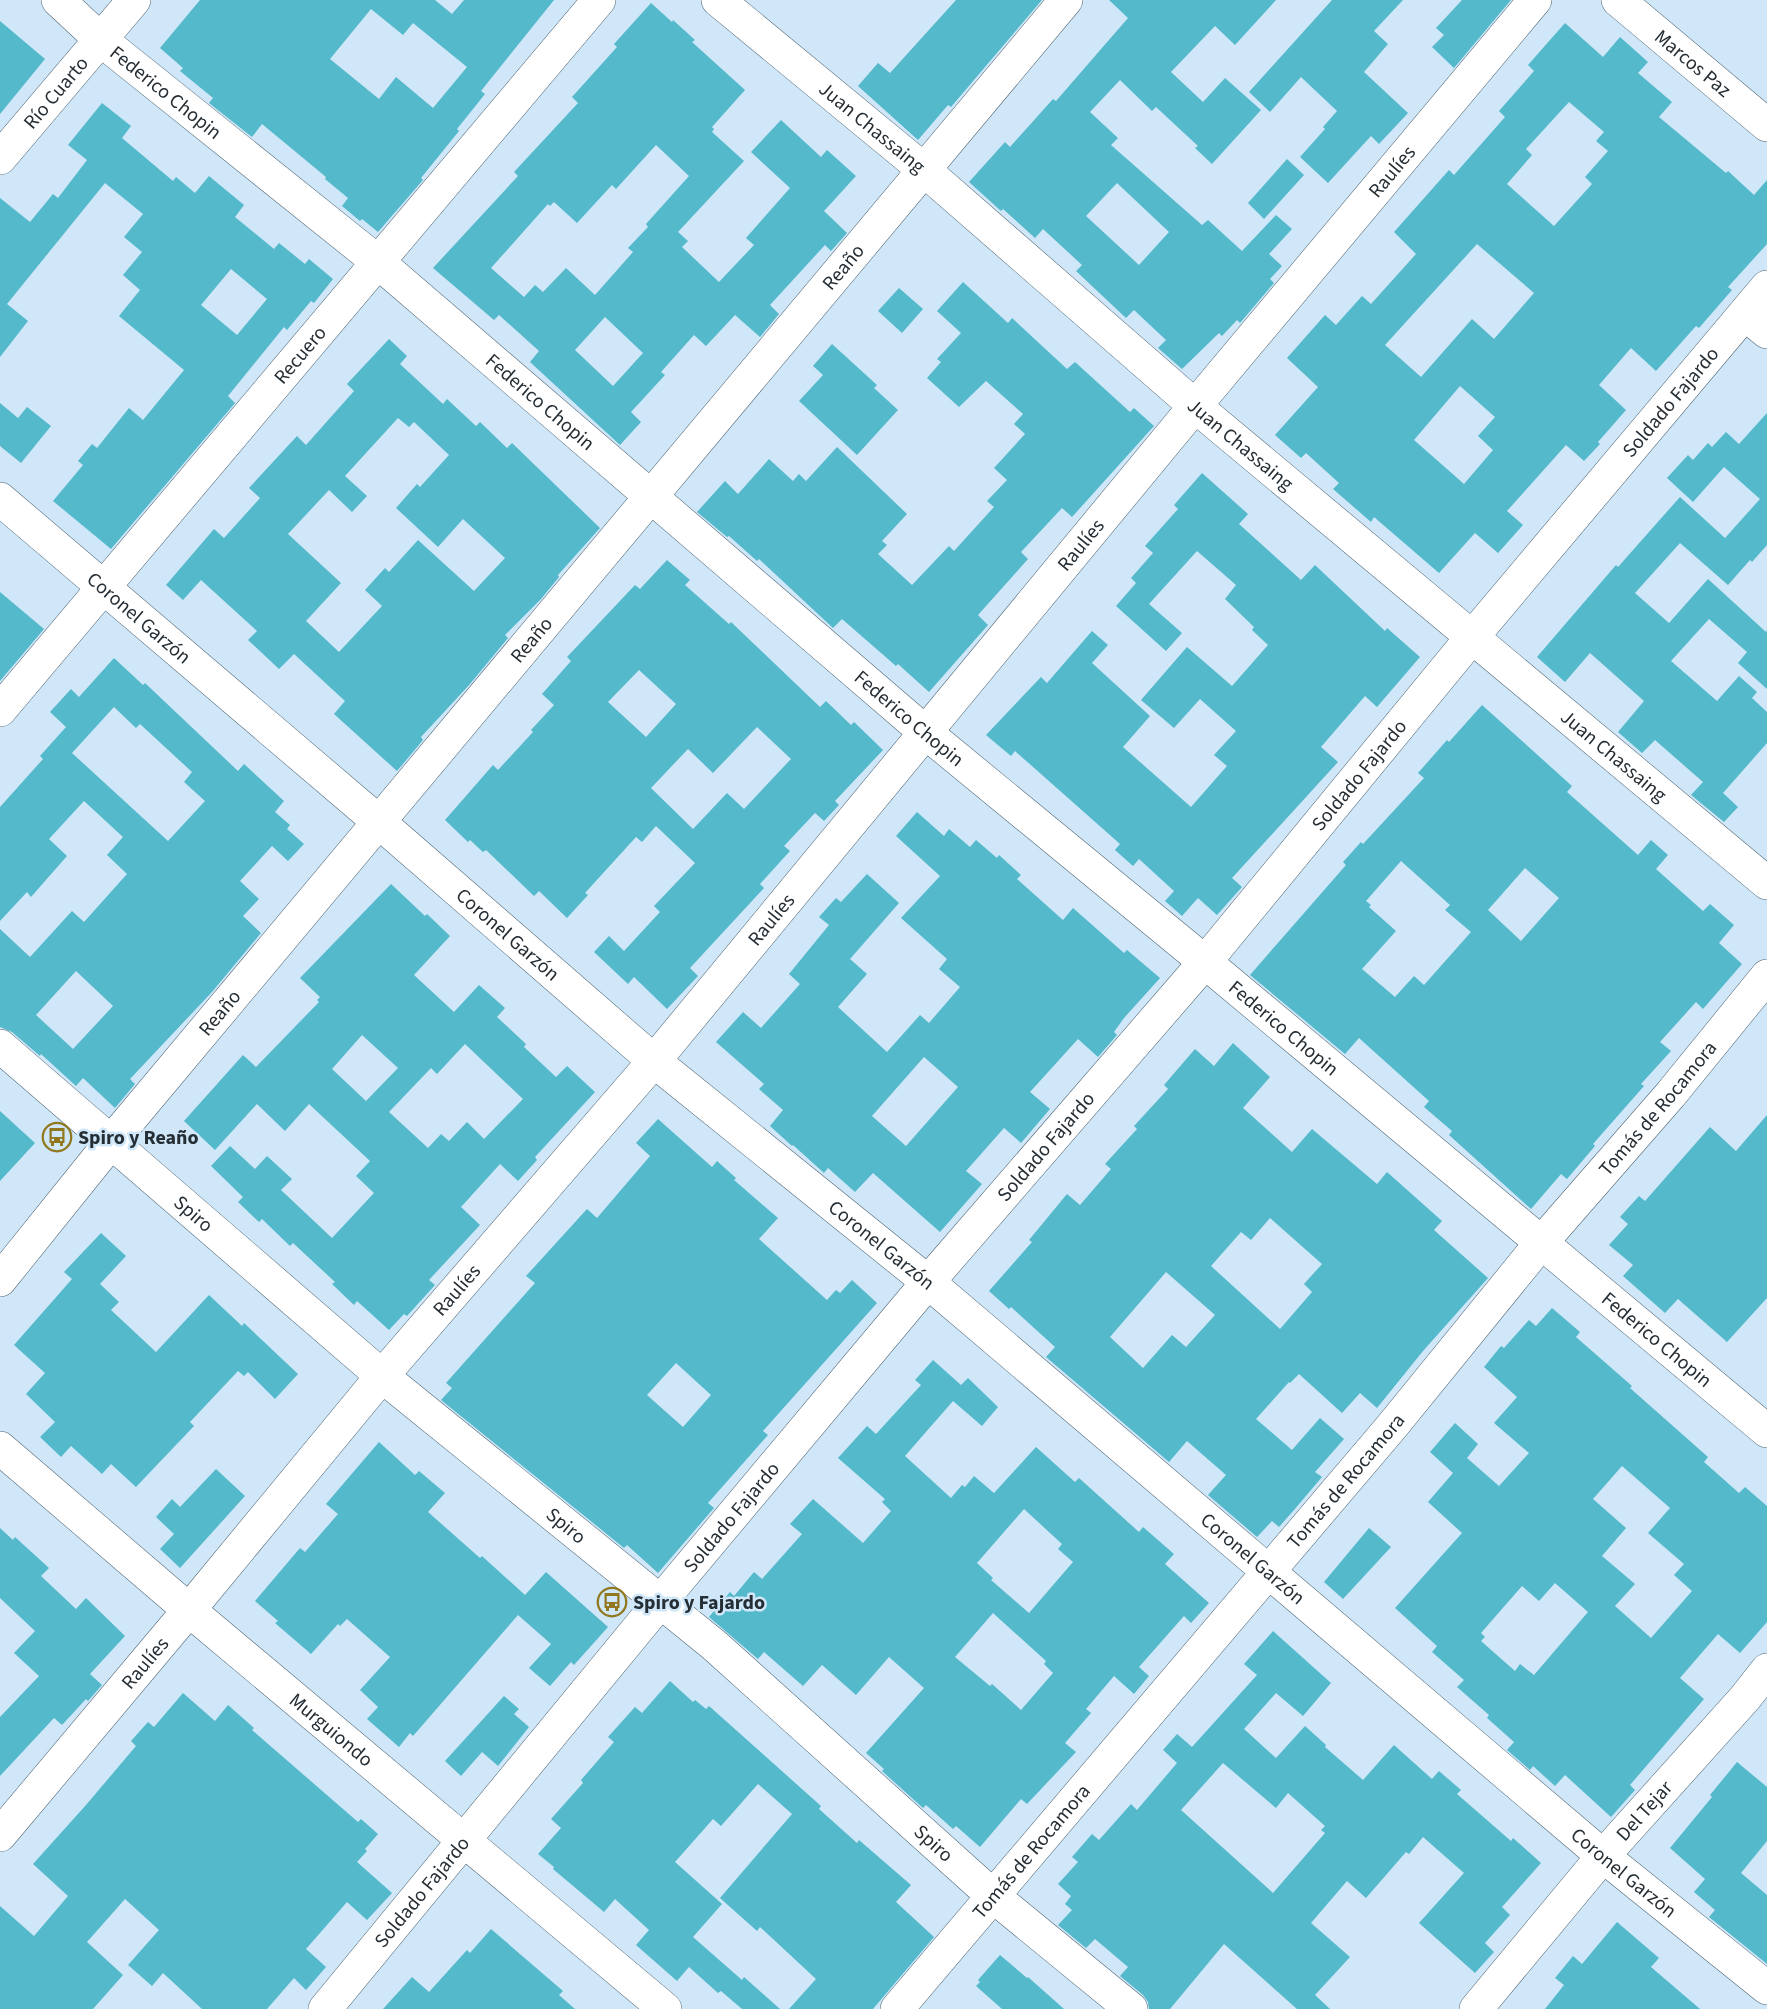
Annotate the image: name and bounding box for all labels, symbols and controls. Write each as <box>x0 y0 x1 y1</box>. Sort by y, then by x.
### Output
street label: Marcos Paz <box>1648 23 1737 104</box>
street label: Federico Chopin <box>103 39 227 146</box>
street label: Río Cuarto <box>17 51 95 136</box>
street label: Juan Chassaing <box>812 76 931 180</box>
street label: Raulíes <box>1362 140 1423 204</box>
street label: Reaño <box>816 238 871 297</box>
street label: Recuero <box>268 320 333 390</box>
street label: Soldado Fajardo <box>1616 341 1726 464</box>
street label: Federico Chopin <box>479 347 601 457</box>
street label: Juan Chassaing <box>1181 392 1299 498</box>
street label: Raulíes <box>1051 513 1111 578</box>
street label: Coronel Garzón <box>80 566 197 671</box>
street label: Reaño <box>504 611 560 669</box>
street label: Federico Chopin <box>848 664 970 774</box>
street label: Juan Chassaing <box>1554 704 1673 809</box>
street label: Soldado Fajardo <box>1305 714 1414 837</box>
street label: Coronel Garzón <box>449 882 565 988</box>
street label: Raulíes <box>742 888 802 952</box>
street label: Federico Chopin <box>1222 974 1344 1083</box>
street label: Reaño <box>192 984 248 1042</box>
street label: Tomás de Rocamora <box>1593 1035 1724 1182</box>
street label: Soldado Fajardo <box>991 1086 1102 1208</box>
bus stop icon: Spiro y Reaño <box>41 1121 73 1153</box>
place label: Spiro y Reaño <box>78 1124 199 1152</box>
street label: Spiro <box>167 1189 219 1239</box>
street label: Coronel Garzón <box>822 1194 940 1297</box>
street label: Raulíes <box>427 1258 488 1323</box>
street label: Federico Chopin <box>1595 1286 1718 1394</box>
street label: Tomás de Rocamora <box>1281 1408 1412 1555</box>
street label: Soldado Fajardo <box>677 1456 787 1579</box>
street label: Spiro <box>540 1501 592 1551</box>
street label: Coronel Garzón <box>1194 1507 1311 1612</box>
bus stop icon: Spiro y Fajardo <box>596 1586 628 1618</box>
place label: Spiro y Fajardo <box>633 1589 765 1617</box>
street label: Raulíes <box>115 1631 176 1696</box>
street label: Murguiondo <box>283 1687 379 1774</box>
street label: Del Tejar <box>1610 1775 1679 1848</box>
street label: Tomás de Rocamora <box>966 1778 1097 1925</box>
street label: Spiro <box>907 1818 959 1869</box>
street label: Coronel Garzón <box>1564 1821 1682 1925</box>
street label: Soldado Fajardo <box>368 1831 477 1954</box>

